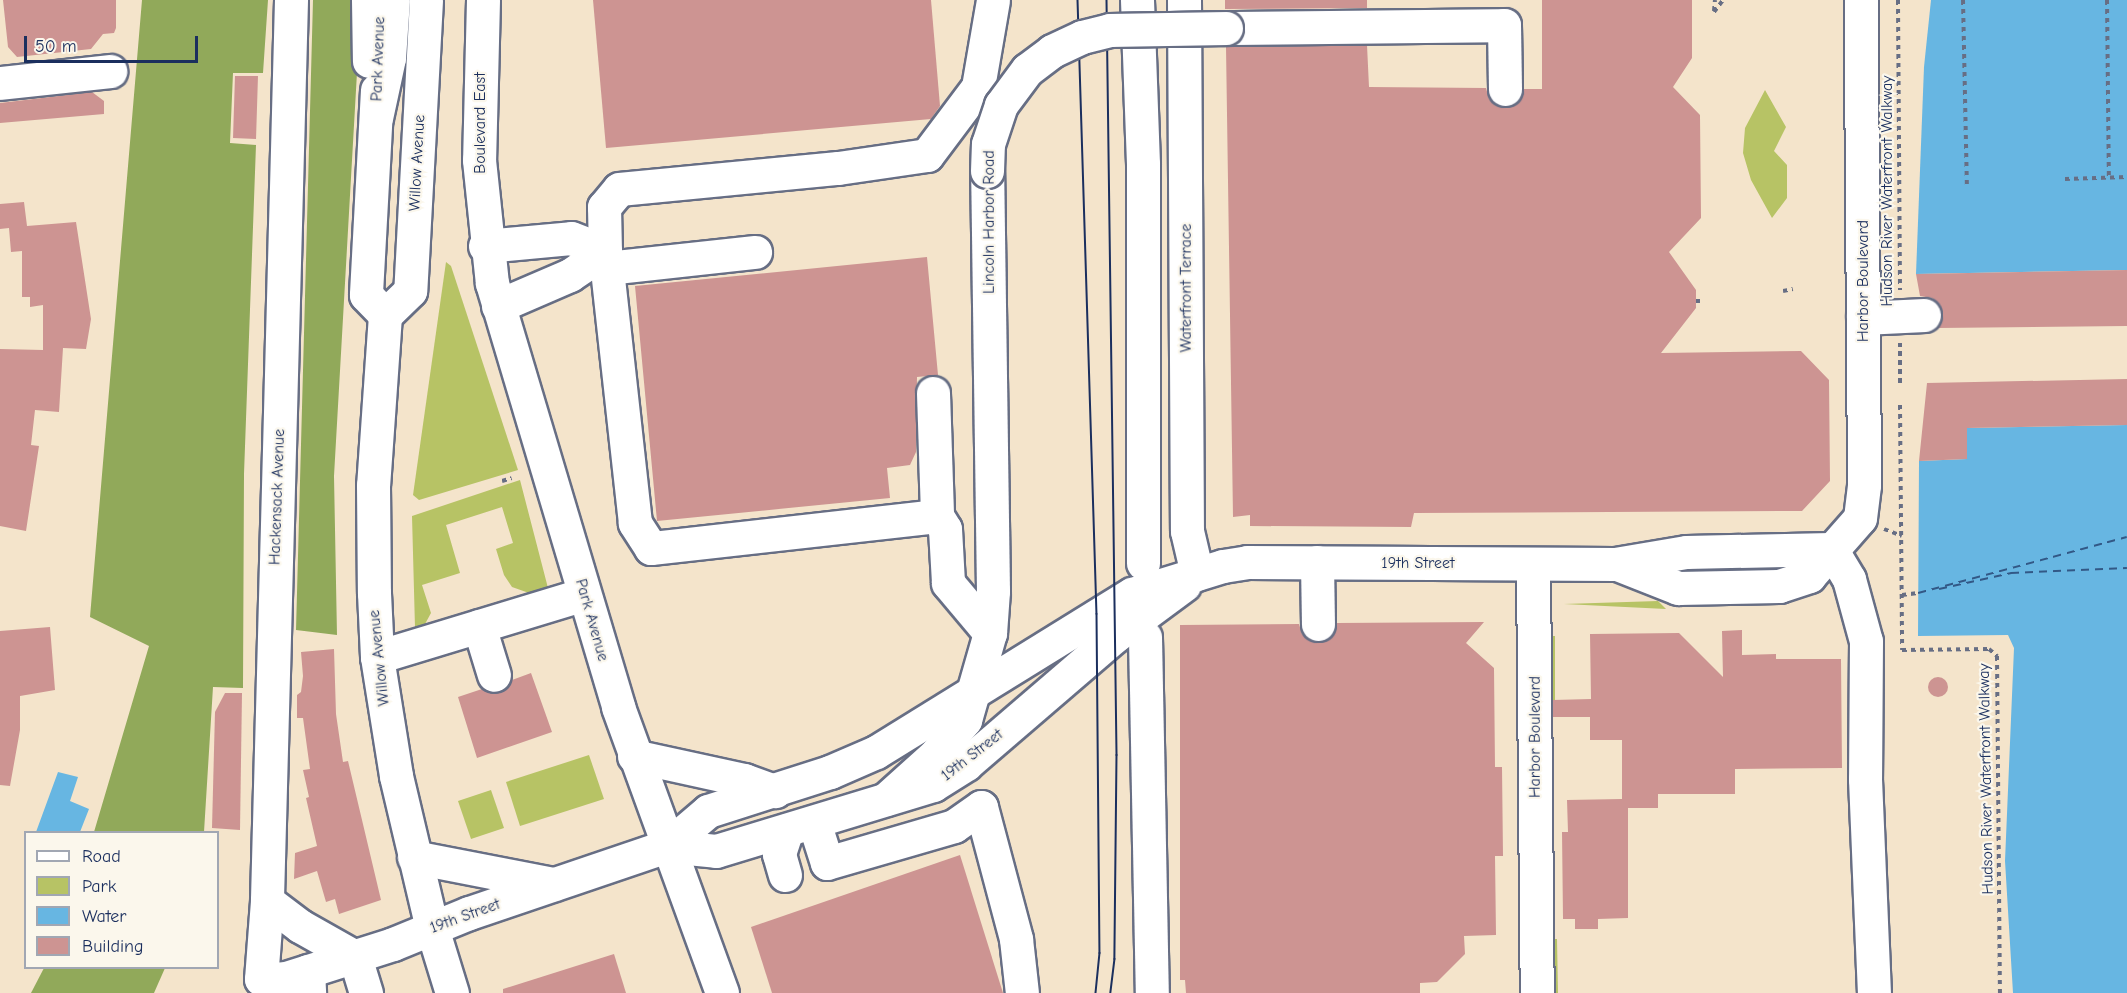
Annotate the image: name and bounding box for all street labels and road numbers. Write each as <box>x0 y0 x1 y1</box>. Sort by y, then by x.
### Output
street label: Park Avenue <box>367 16 389 102</box>
street label: Boulevard East <box>470 72 490 174</box>
street label: Hudson River Waterfront Walkway <box>1877 75 1897 307</box>
street label: Willow Avenue <box>405 114 429 212</box>
street label: Lincoln Harbor Road <box>979 150 999 294</box>
street label: Harbor Boulevard <box>1853 220 1873 342</box>
street label: Waterfront Terrace <box>1176 224 1196 352</box>
street label: Hackensack Avenue <box>265 429 289 565</box>
street label: 19th Street <box>1381 553 1455 573</box>
street label: Park Avenue <box>571 577 613 663</box>
street label: Willow Avenue <box>364 609 394 707</box>
street label: Hudson River Waterfront Walkway <box>1974 663 1998 895</box>
street label: Harbor Boulevard <box>1525 676 1545 798</box>
street label: 19th Street <box>937 725 1007 785</box>
street label: 19th Street <box>427 894 503 938</box>

